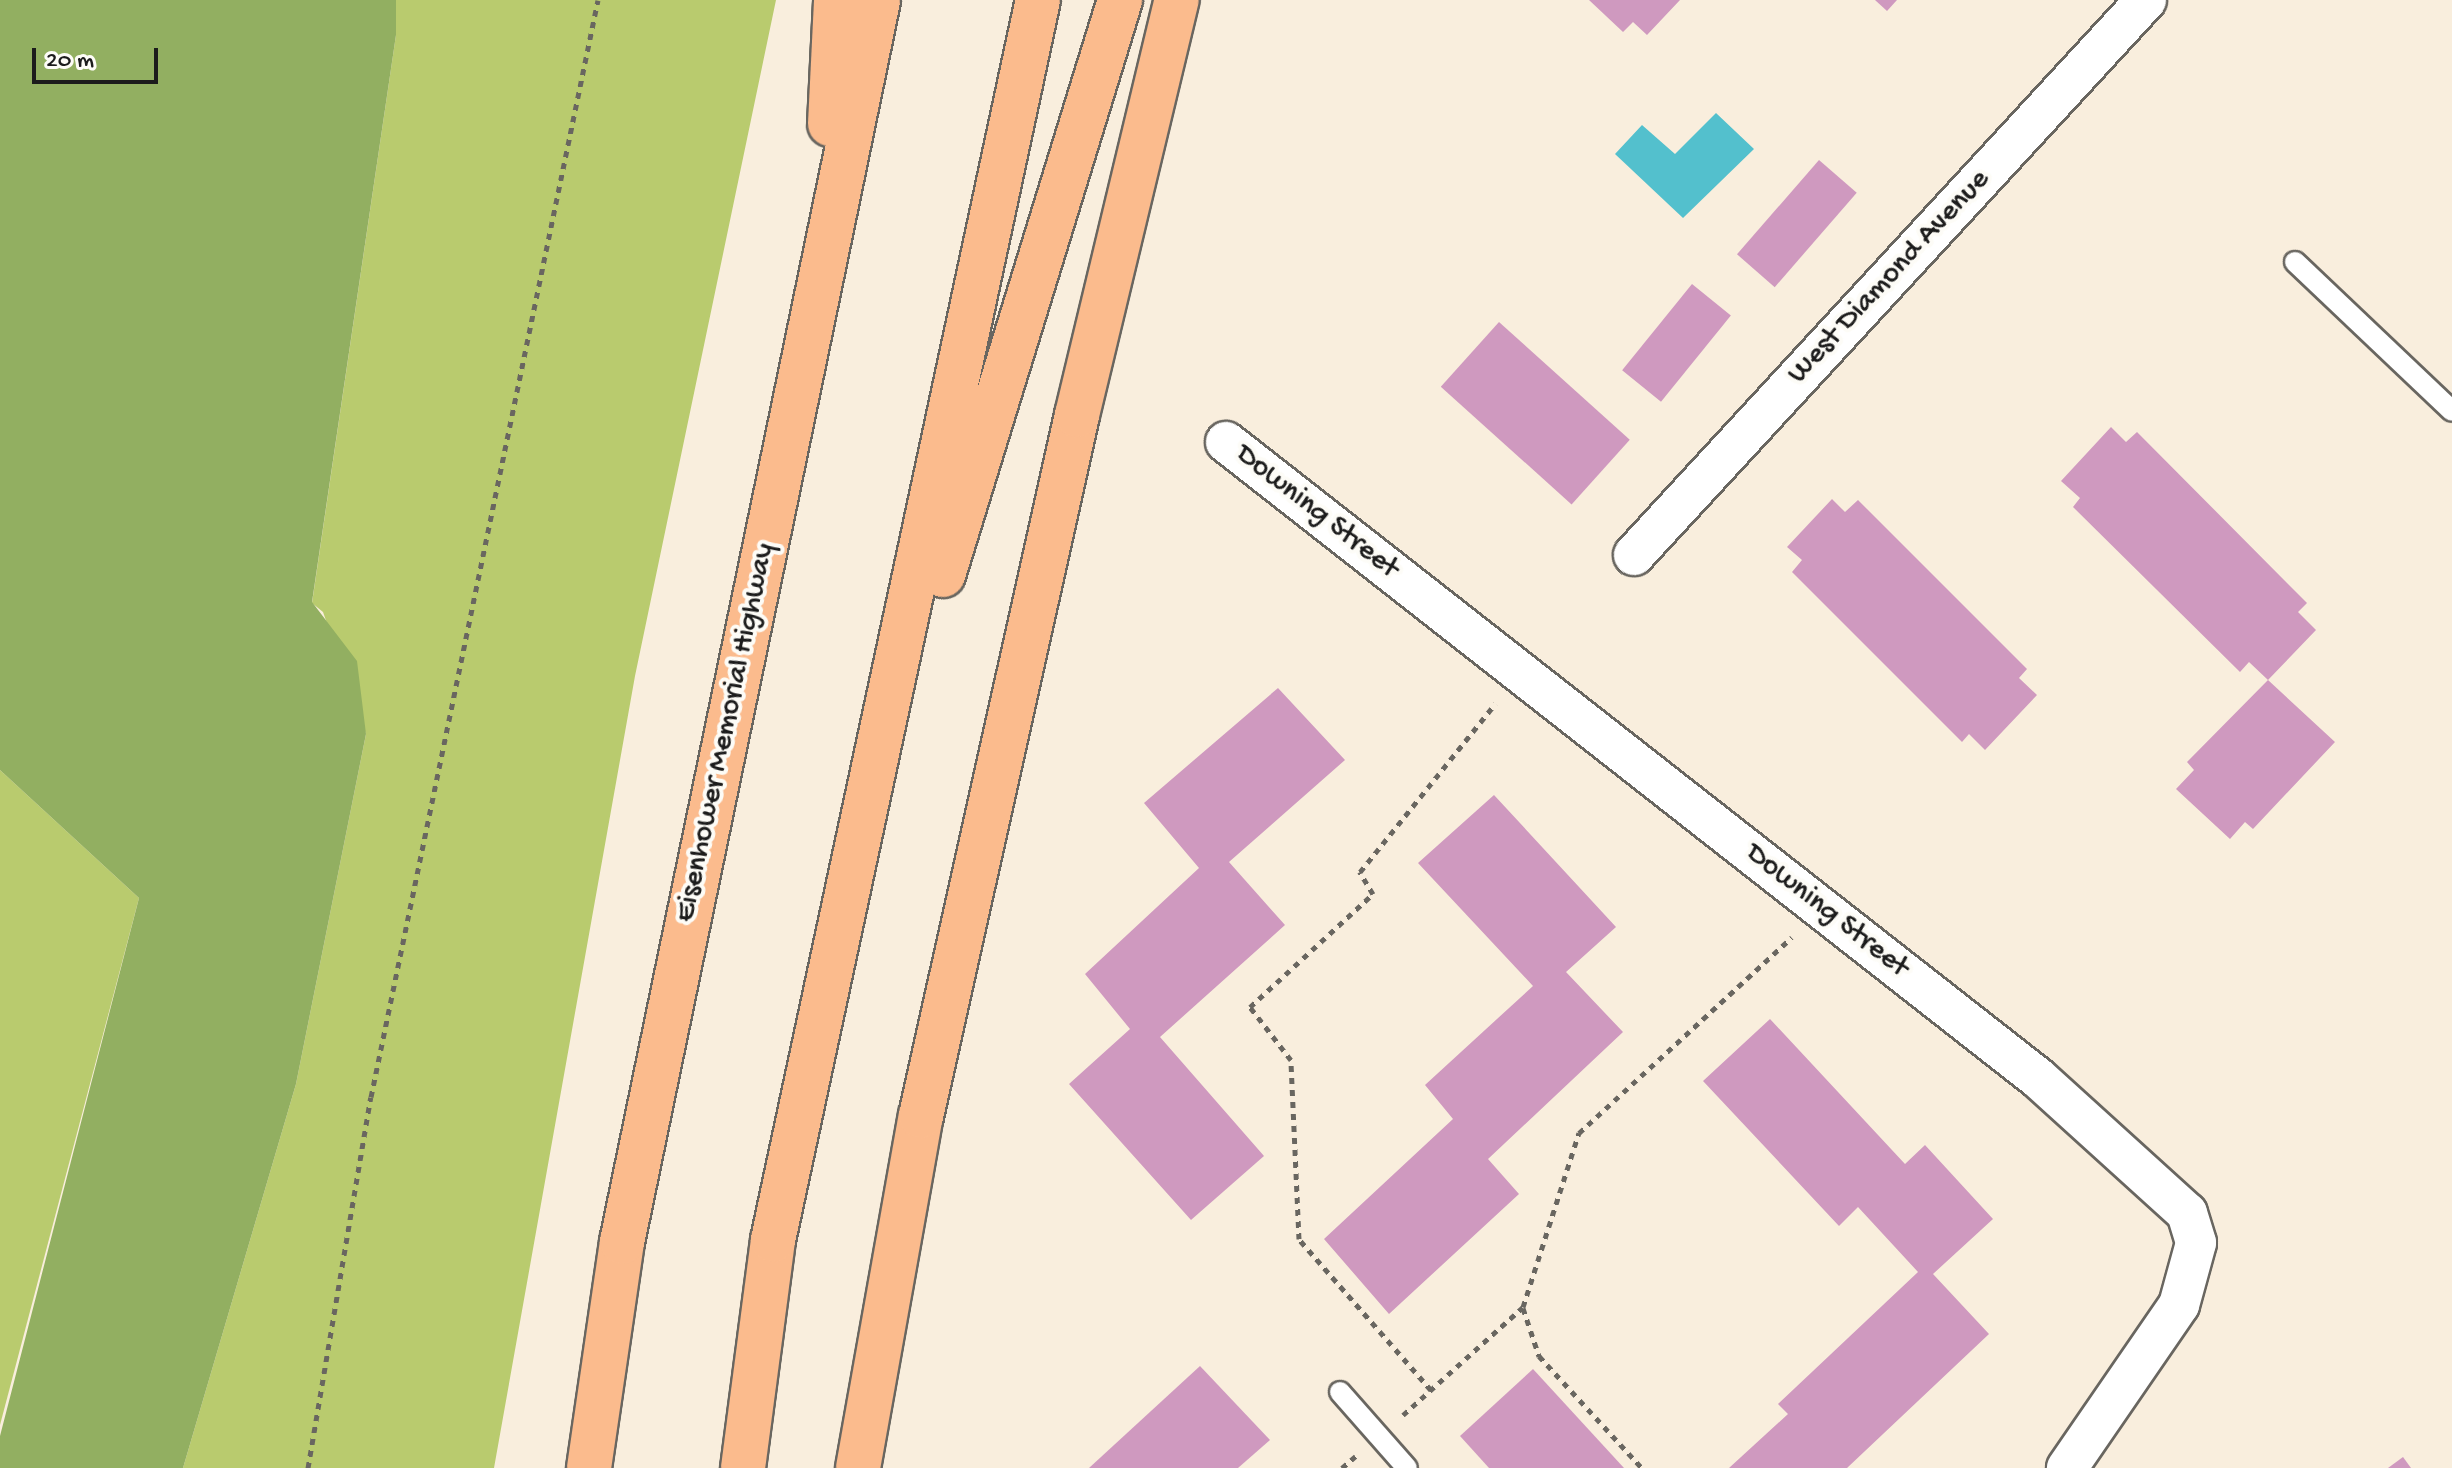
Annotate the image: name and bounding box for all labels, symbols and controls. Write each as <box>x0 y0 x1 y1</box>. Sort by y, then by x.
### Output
scale bar <box>36 32 162 82</box>
text: 20 m <box>46 47 94 76</box>
street label: West Diamond Avenue <box>1781 163 1999 393</box>
street label: Downing Street <box>1227 438 1405 588</box>
street label: Eisenhower Memorial Highway <box>669 540 785 926</box>
street label: Downing Street <box>1737 837 1915 987</box>

